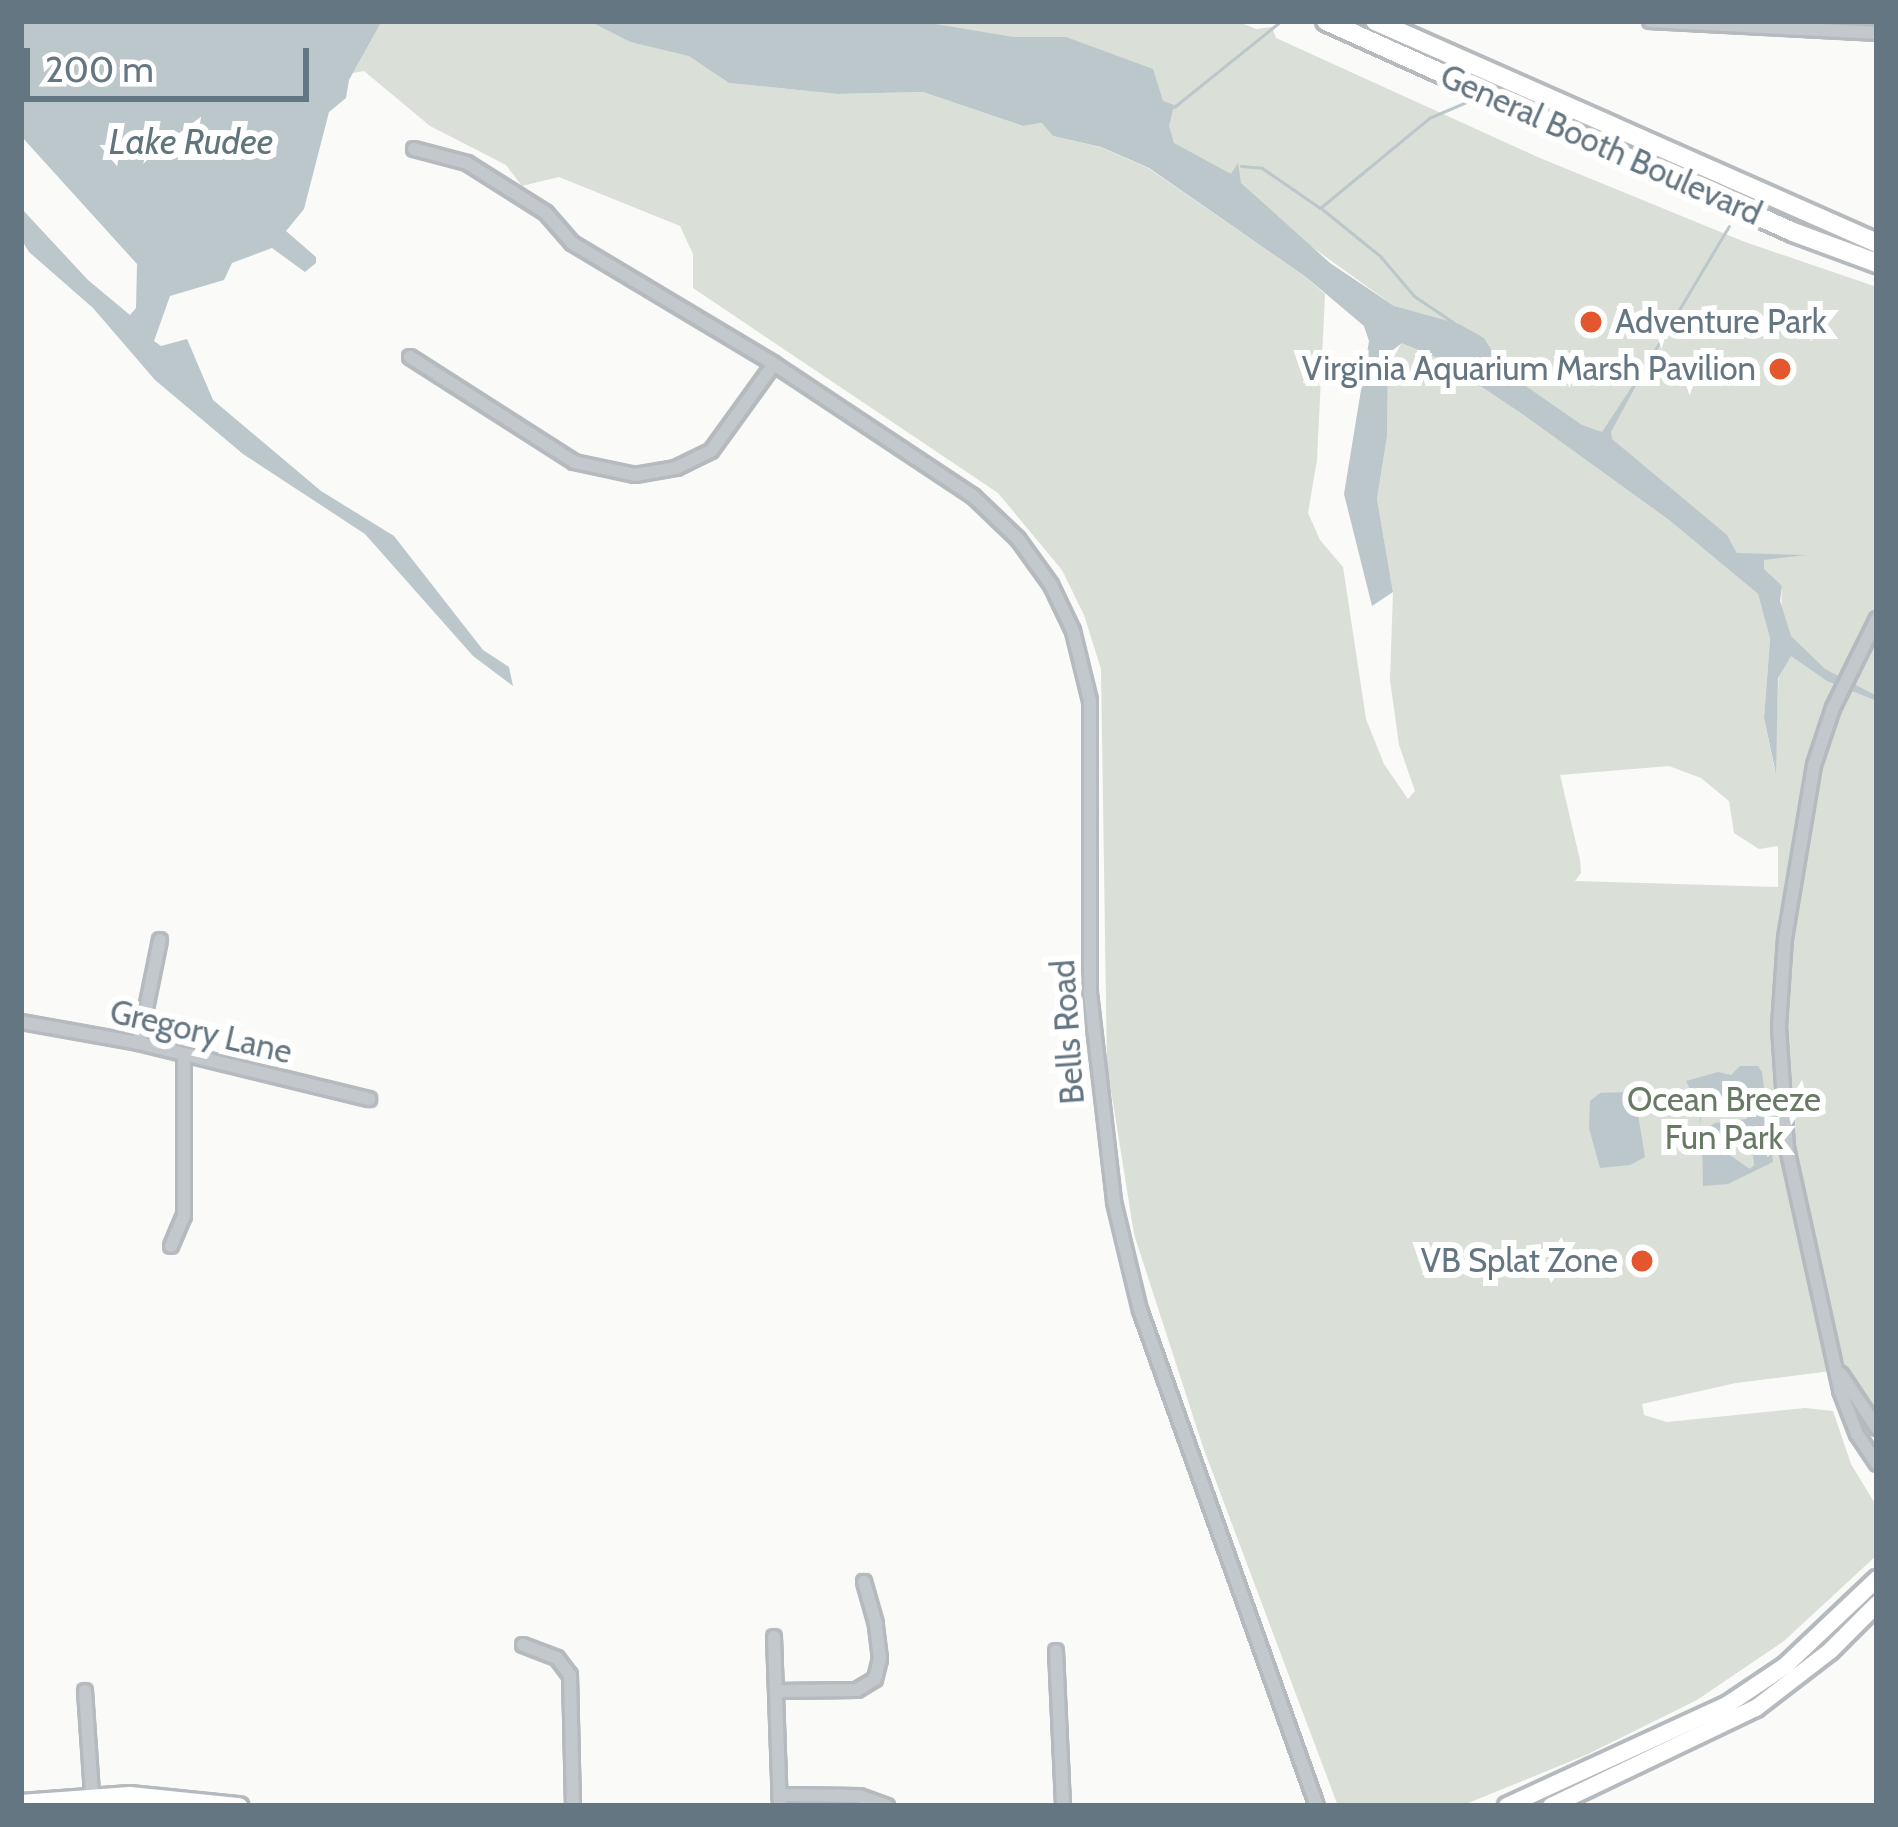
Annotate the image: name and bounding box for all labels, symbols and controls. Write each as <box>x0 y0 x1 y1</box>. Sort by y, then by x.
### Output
scale bar <box>30 24 315 98</box>
text: 200 m <box>45 47 154 91</box>
street label: General Booth Boulevard <box>1434 56 1768 234</box>
water label: Lake Rudee <box>109 120 273 164</box>
place label: Adventure Park <box>1615 302 1826 342</box>
marker: Adventure Park <box>1578 309 1604 335</box>
place label: Virginia Aquarium Marsh Pavilion <box>1302 349 1756 389</box>
marker: Virginia Aquarium Marsh Pavilion <box>1767 356 1793 382</box>
street label: Bells Road <box>1043 958 1093 1106</box>
street label: Gregory Lane <box>106 992 296 1072</box>
park label: Ocean Breeze Fun Park <box>1627 1080 1821 1158</box>
place label: VB Splat Zone <box>1421 1241 1618 1281</box>
marker: VB Splat Zone <box>1629 1248 1655 1274</box>

